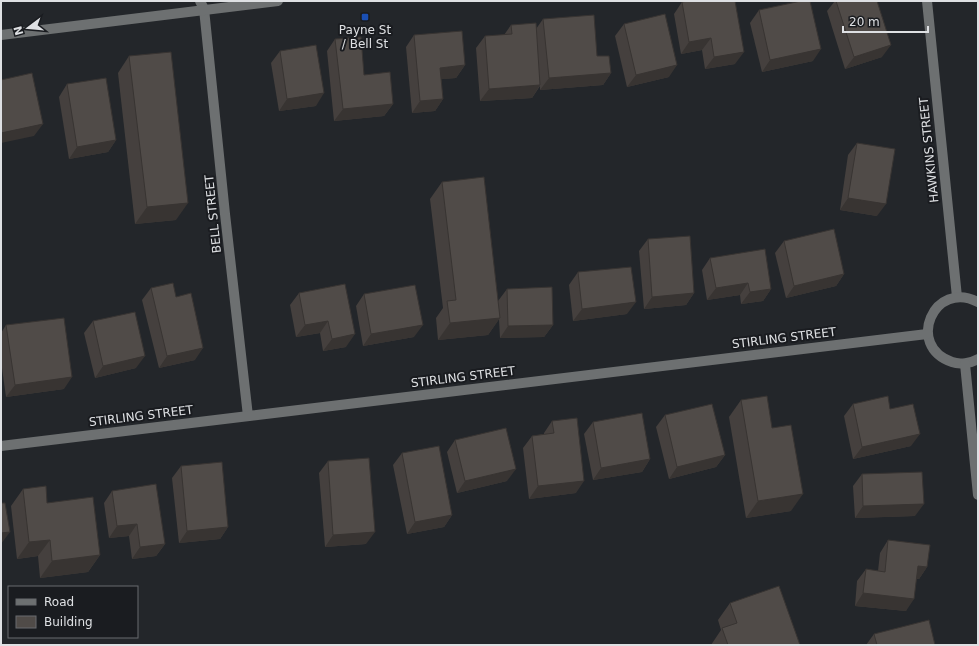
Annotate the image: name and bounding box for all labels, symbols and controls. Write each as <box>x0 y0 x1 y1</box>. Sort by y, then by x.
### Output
north arrow <box>8 8 48 48</box>
scale bar <box>843 8 928 34</box>
marker: Payne St / Bell St <box>360 12 370 22</box>
text: 20 m <box>849 15 880 29</box>
place label: Payne St / Bell St <box>339 23 391 51</box>
text: N <box>11 24 26 37</box>
street label: HAWKINS STREET <box>916 96 942 203</box>
street label: BELL STREET <box>202 173 224 254</box>
street label: STIRLING STREET <box>731 325 838 351</box>
street label: STIRLING STREET <box>410 364 517 390</box>
street label: STIRLING STREET <box>88 403 195 429</box>
legend <box>8 586 138 638</box>
text: Road <box>44 595 74 609</box>
text: Building <box>44 615 93 629</box>

